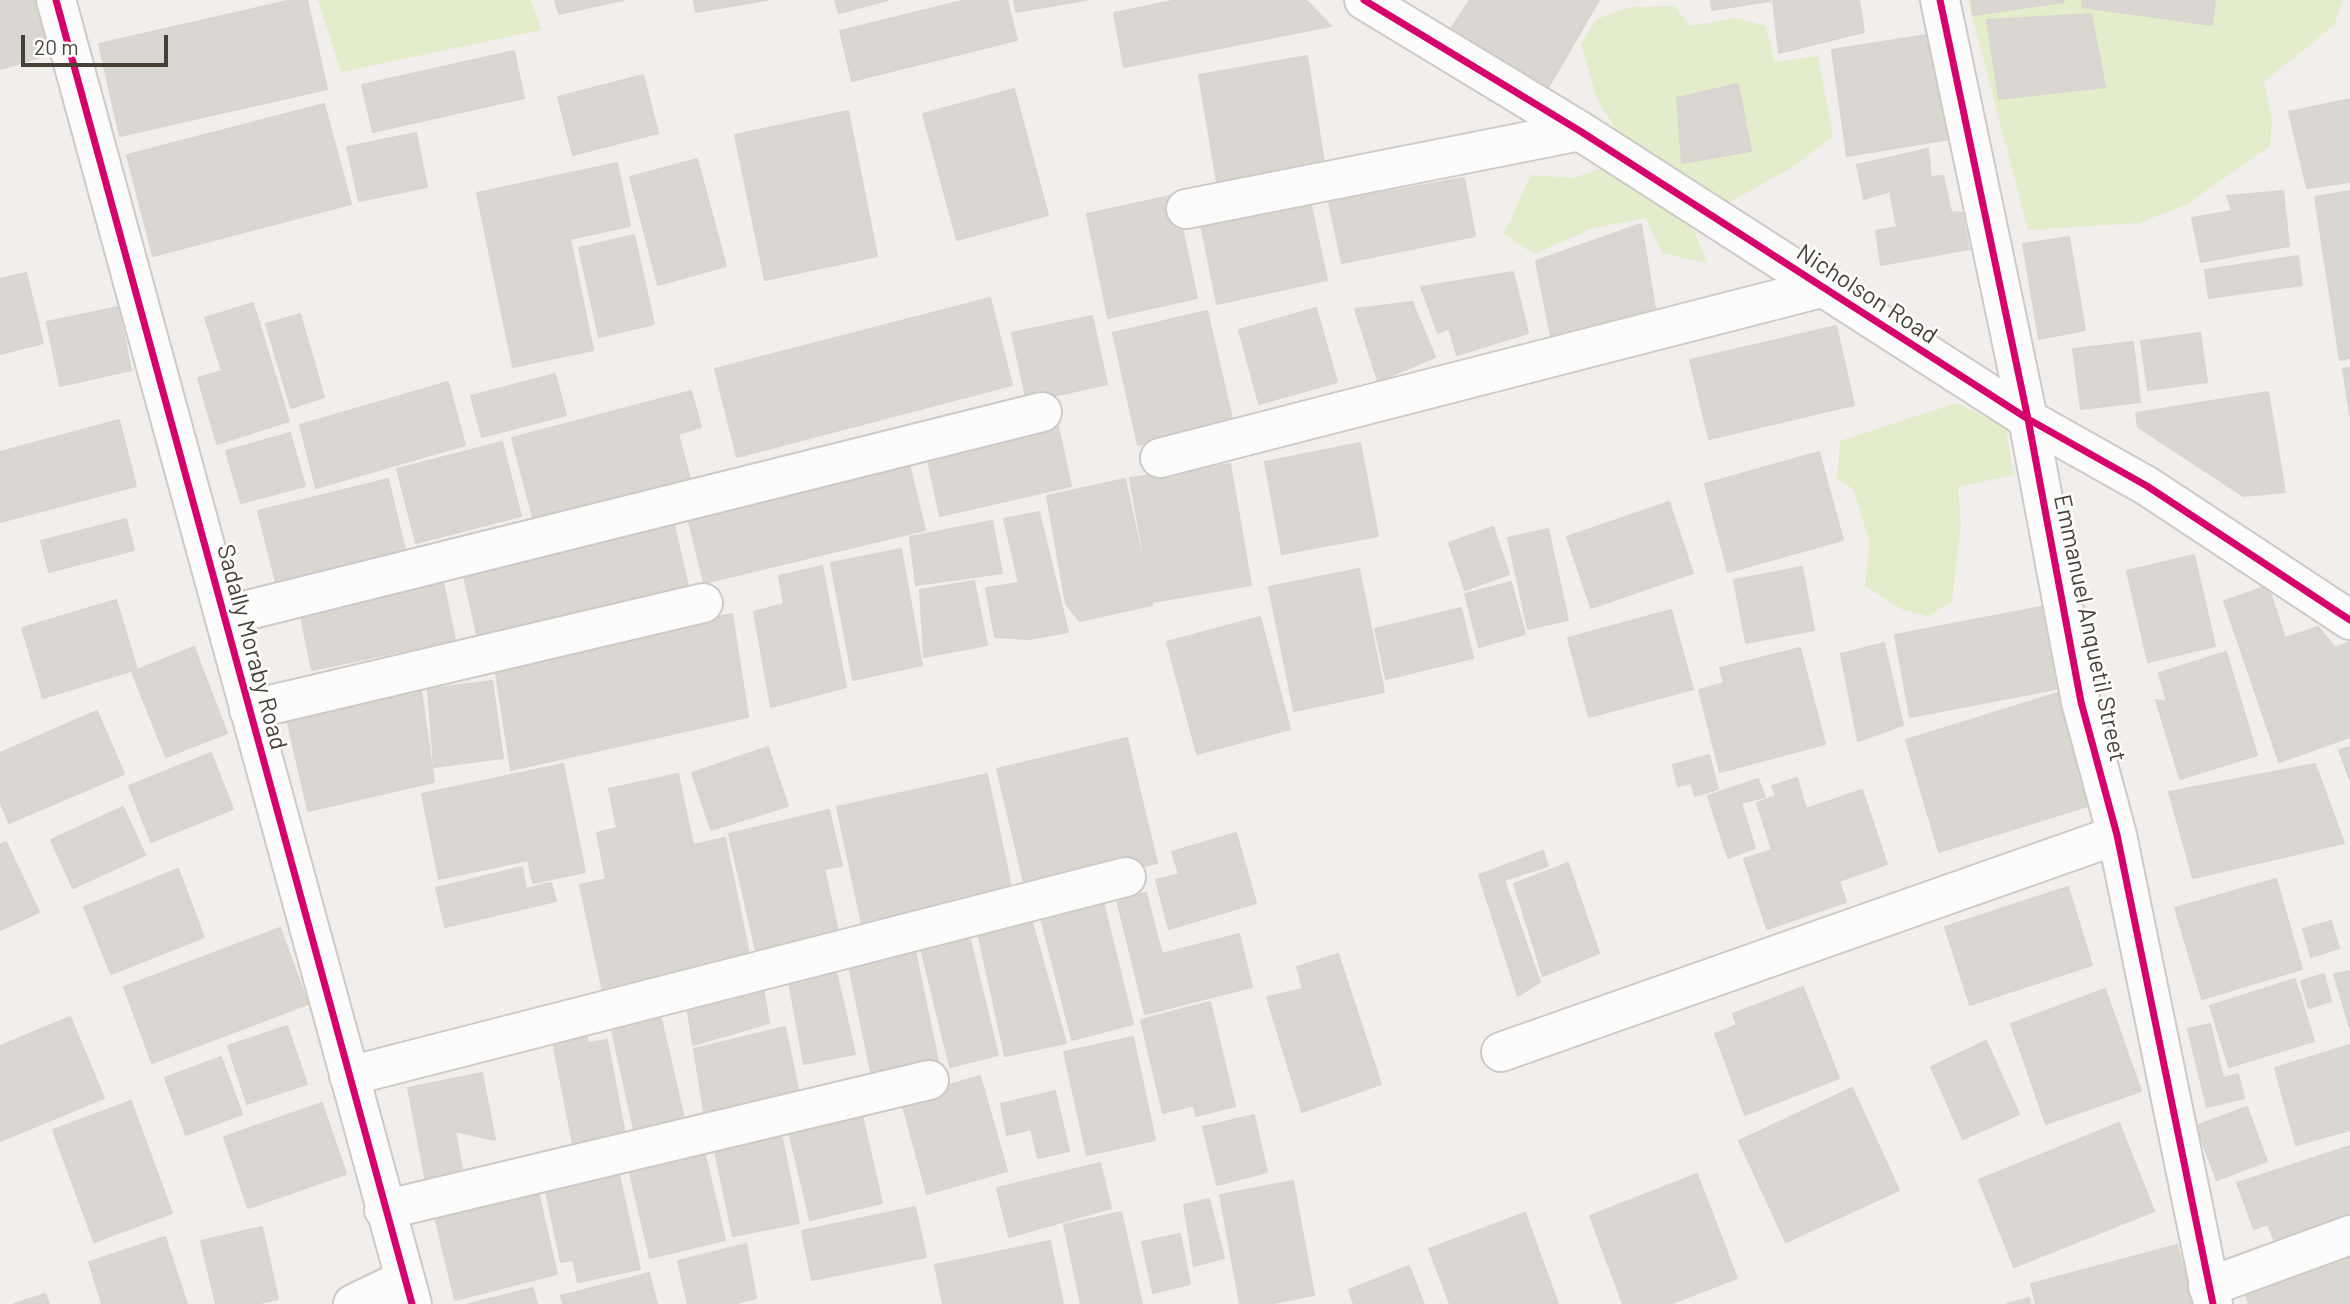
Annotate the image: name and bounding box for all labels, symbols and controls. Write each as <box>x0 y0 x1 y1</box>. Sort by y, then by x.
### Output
scale bar <box>24 21 172 65</box>
text: 20 m <box>34 34 79 59</box>
street label: Nicholson Road <box>1791 238 1943 350</box>
street label: Emmanuel Anquetil Street <box>2048 492 2132 764</box>
street label: Sadally Moraby Road <box>211 541 293 753</box>

